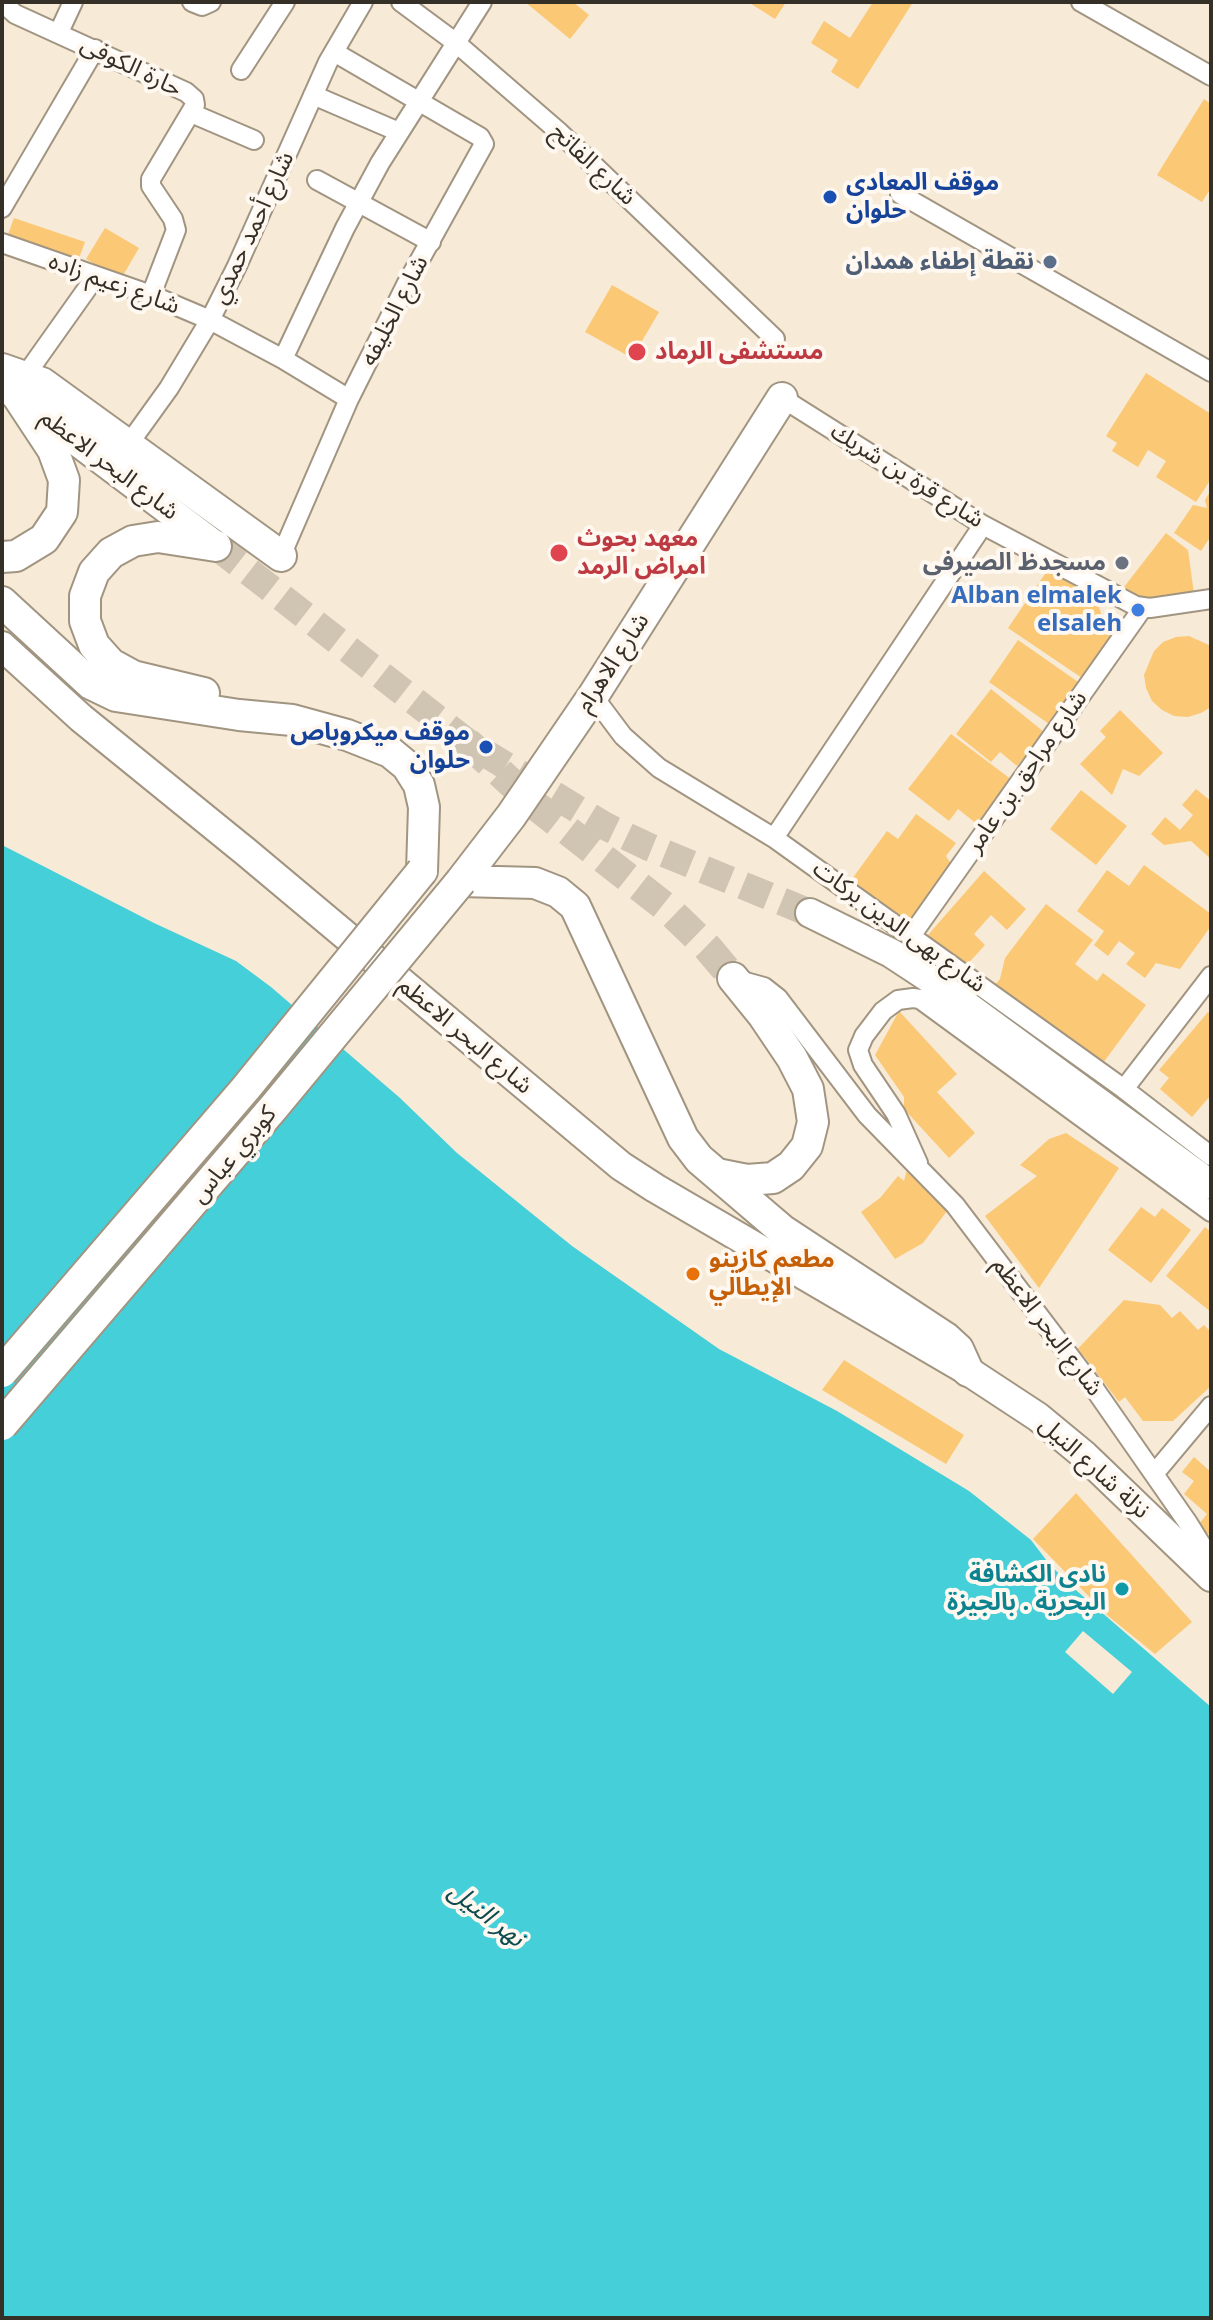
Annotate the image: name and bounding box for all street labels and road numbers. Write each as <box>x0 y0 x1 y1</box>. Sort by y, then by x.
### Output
street label: حارة الكوفى <box>76 30 186 104</box>
street label: شارع الفاتح <box>544 118 642 212</box>
street label: شارع أحمد حمدي <box>205 147 301 309</box>
street label: شارع زعيم زاده <box>45 247 183 321</box>
street label: شارع الخليفه <box>355 251 435 371</box>
street label: شارع البحر الاعظم <box>34 403 184 527</box>
street label: شارع قرة بن شريك <box>825 417 989 535</box>
street label: شارع الاهرام <box>570 608 656 718</box>
street label: شارع مراحق بن عامر <box>960 685 1094 859</box>
street label: شارع بهى الدين بركات <box>807 855 991 999</box>
street label: شارع البحر الاعظم <box>392 971 538 1101</box>
street label: كوبري عباس <box>185 1101 283 1209</box>
street label: شارع البحر الاعظم <box>985 1252 1109 1402</box>
street label: نزلة شارع النيل <box>1033 1411 1155 1525</box>

